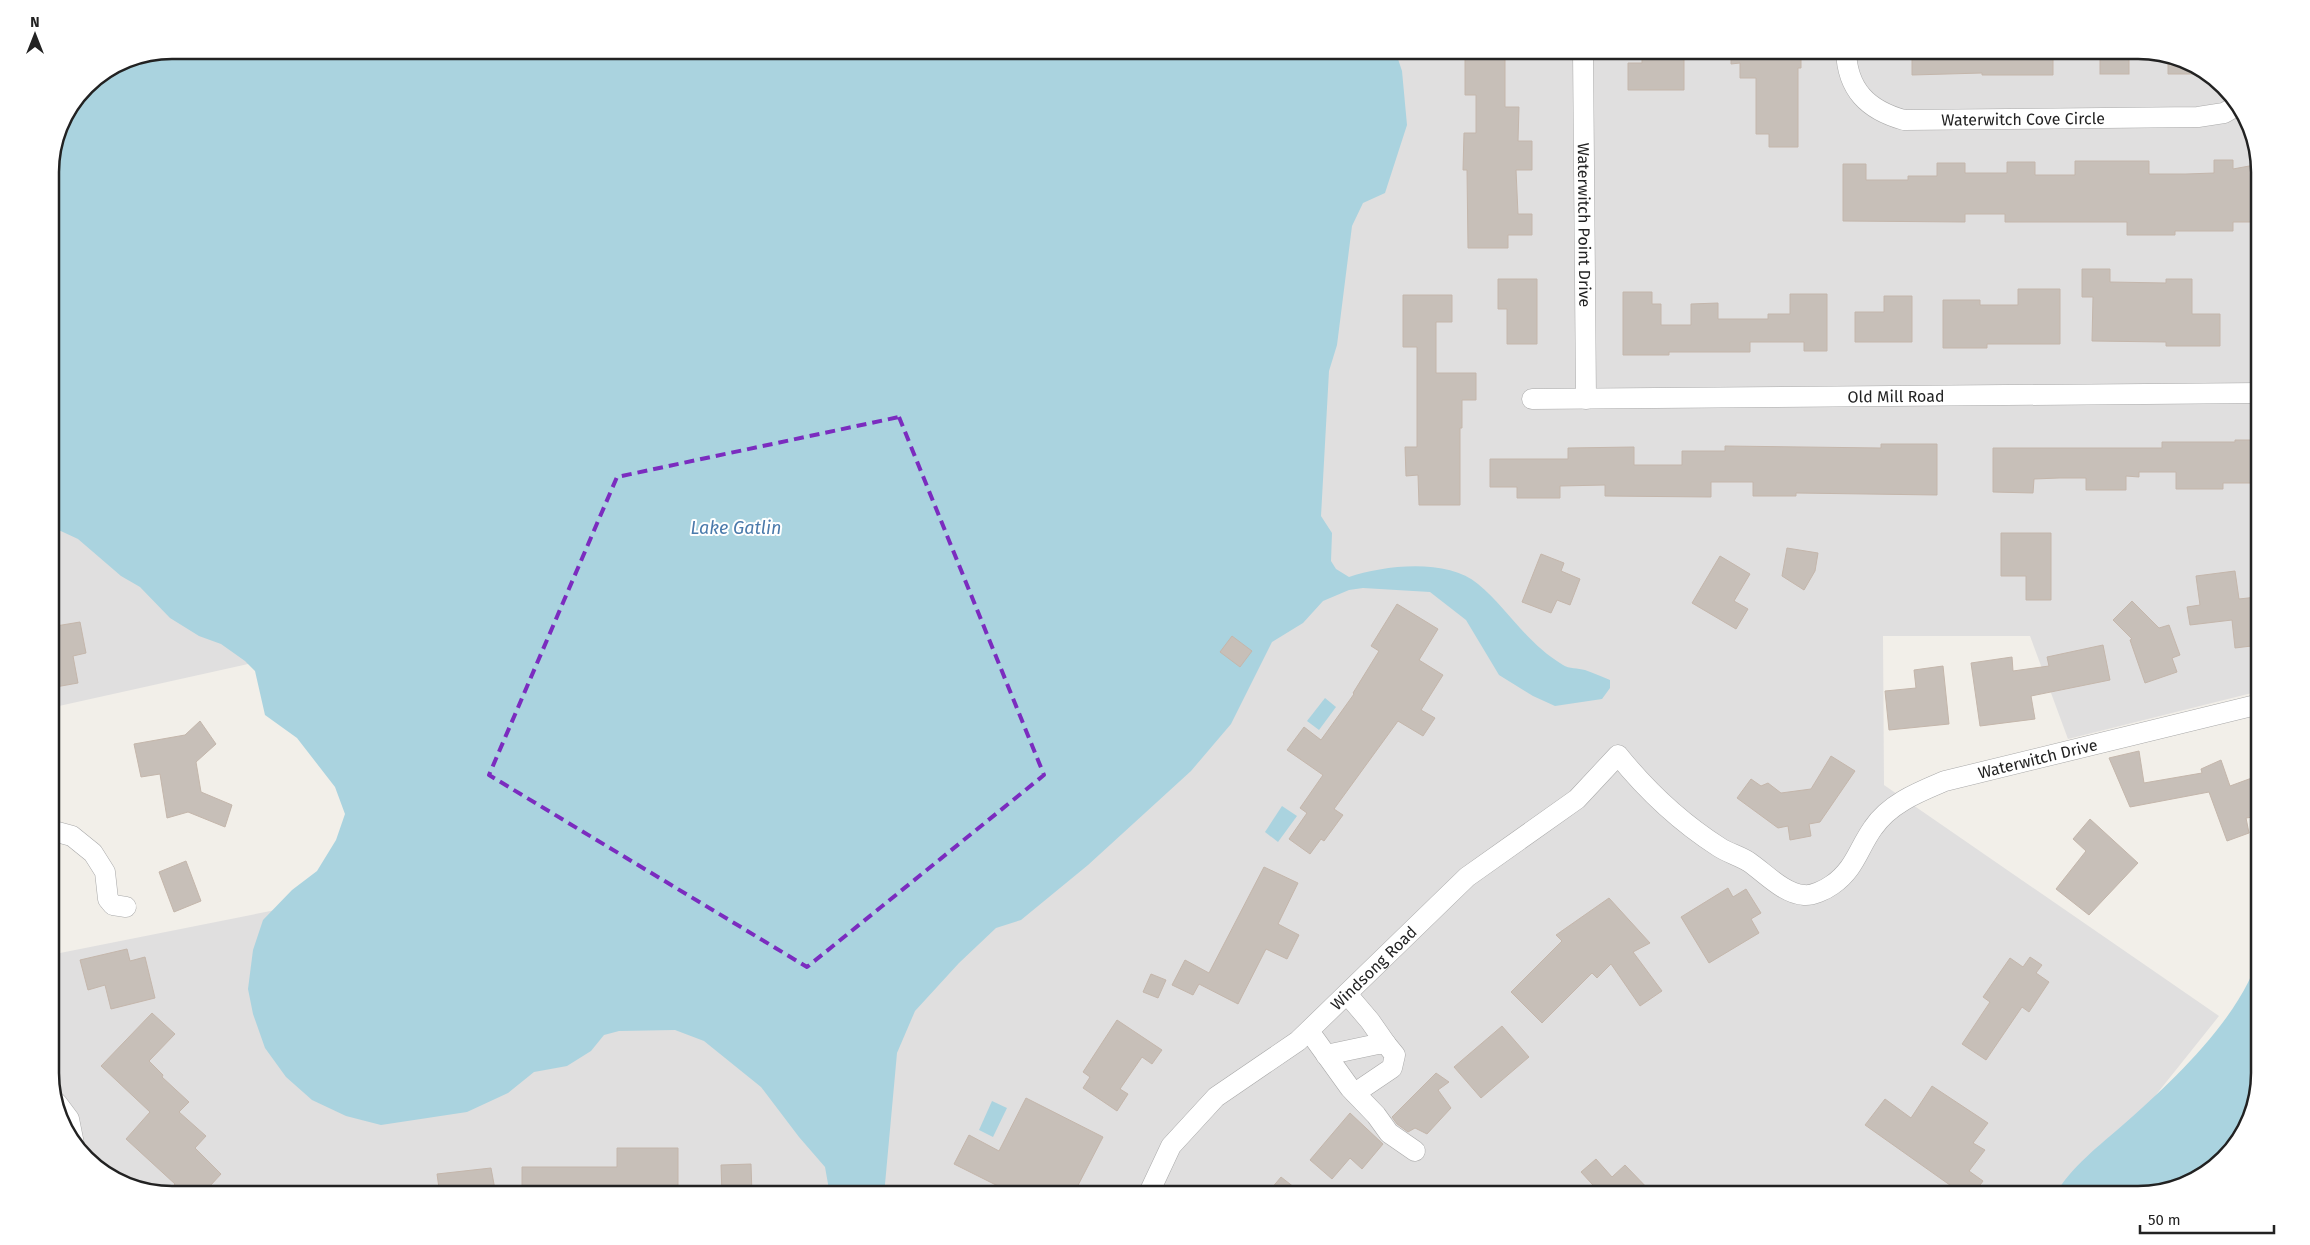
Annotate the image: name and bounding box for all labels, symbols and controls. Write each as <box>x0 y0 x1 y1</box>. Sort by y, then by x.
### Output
north arrow <box>10 10 60 60</box>
text: N <box>30 14 40 31</box>
street label: Waterwitch Cove Circle <box>1941 108 2105 129</box>
street label: Waterwitch Point Drive <box>1574 143 1595 307</box>
street label: Old Mill Road <box>1847 386 1945 406</box>
water label: Lake Gatlin <box>691 517 781 539</box>
street label: Waterwitch Drive <box>1976 735 2099 782</box>
street label: Windsong Road <box>1326 922 1420 1014</box>
scale bar <box>2140 1202 2274 1234</box>
text: 50 m <box>2148 1211 2181 1229</box>

